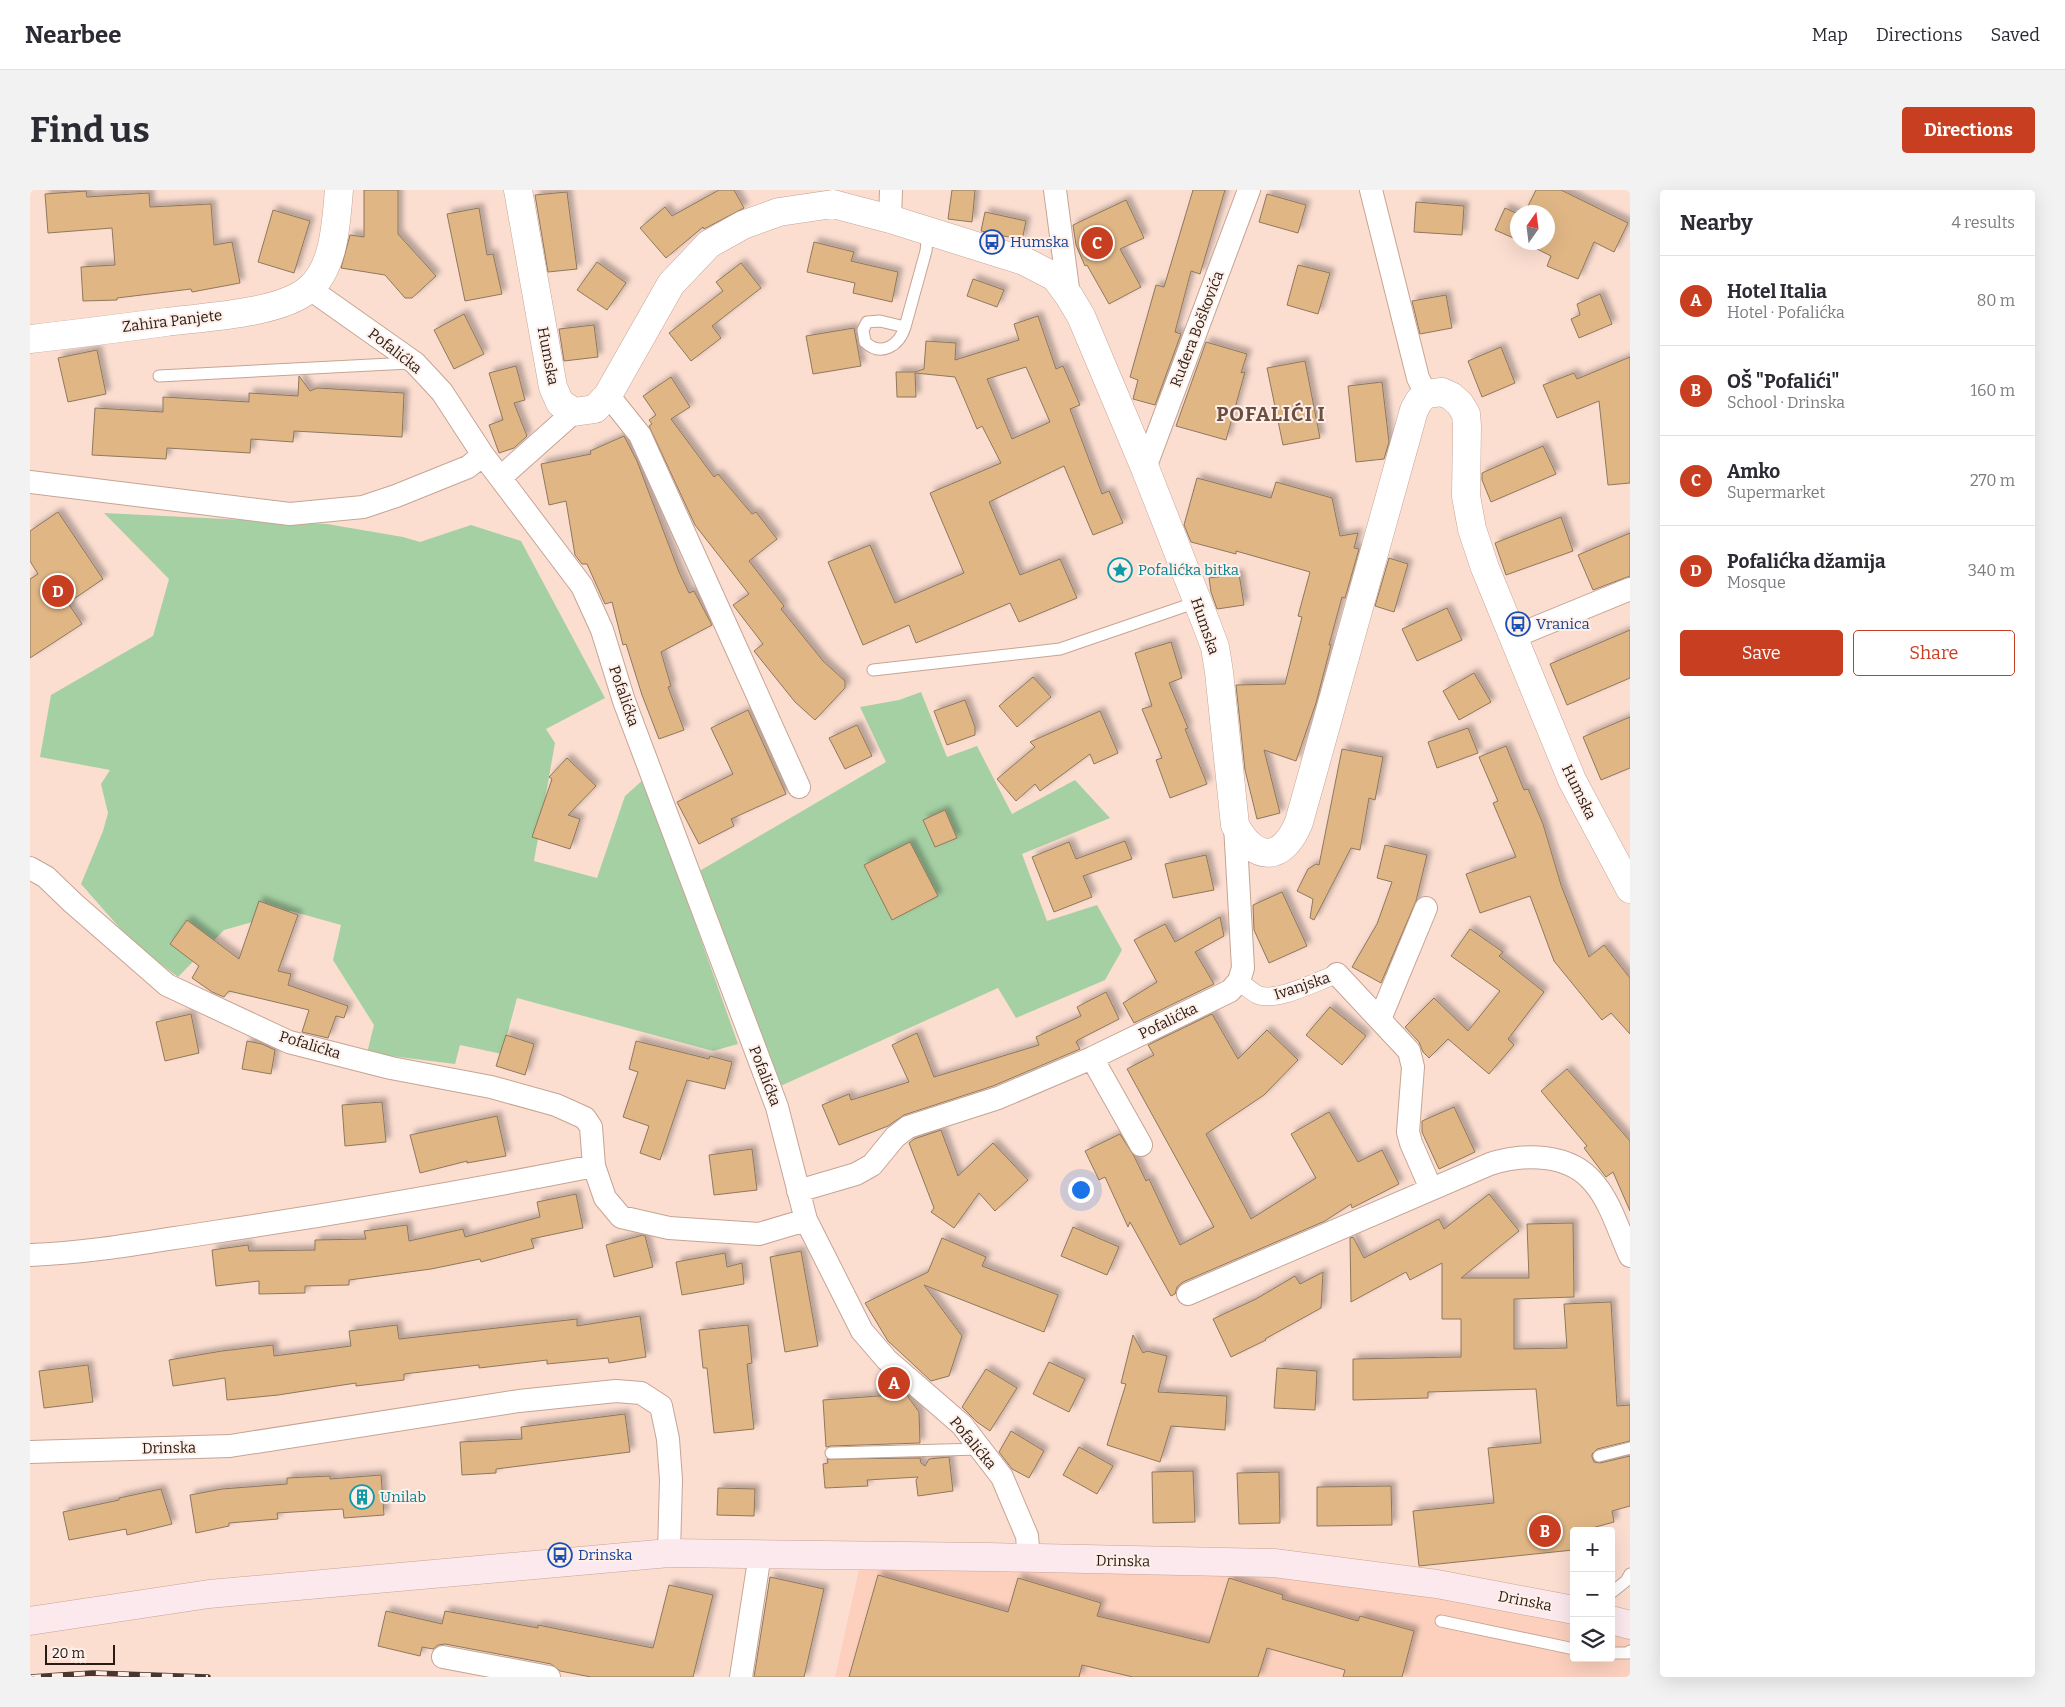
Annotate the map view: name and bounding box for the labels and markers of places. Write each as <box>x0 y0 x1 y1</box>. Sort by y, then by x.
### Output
pin: C <box>1081 224 1113 262</box>
bus stop icon: Humska <box>979 229 1005 255</box>
place label: Humska <box>1010 233 1069 251</box>
place icon: Pofalićka bitka <box>1107 557 1133 583</box>
place label: Pofalićka bitka <box>1138 561 1239 579</box>
pin: D <box>42 572 74 610</box>
bus stop icon: Vranica <box>1505 611 1531 637</box>
place label: Vranica <box>1536 615 1590 633</box>
pin: A <box>878 1364 910 1402</box>
building icon: Unilab <box>349 1484 375 1510</box>
place label: Unilab <box>380 1488 426 1506</box>
pin: B <box>1529 1512 1561 1550</box>
bus stop icon: Drinska <box>547 1542 573 1568</box>
place label: Drinska <box>578 1546 632 1564</box>

